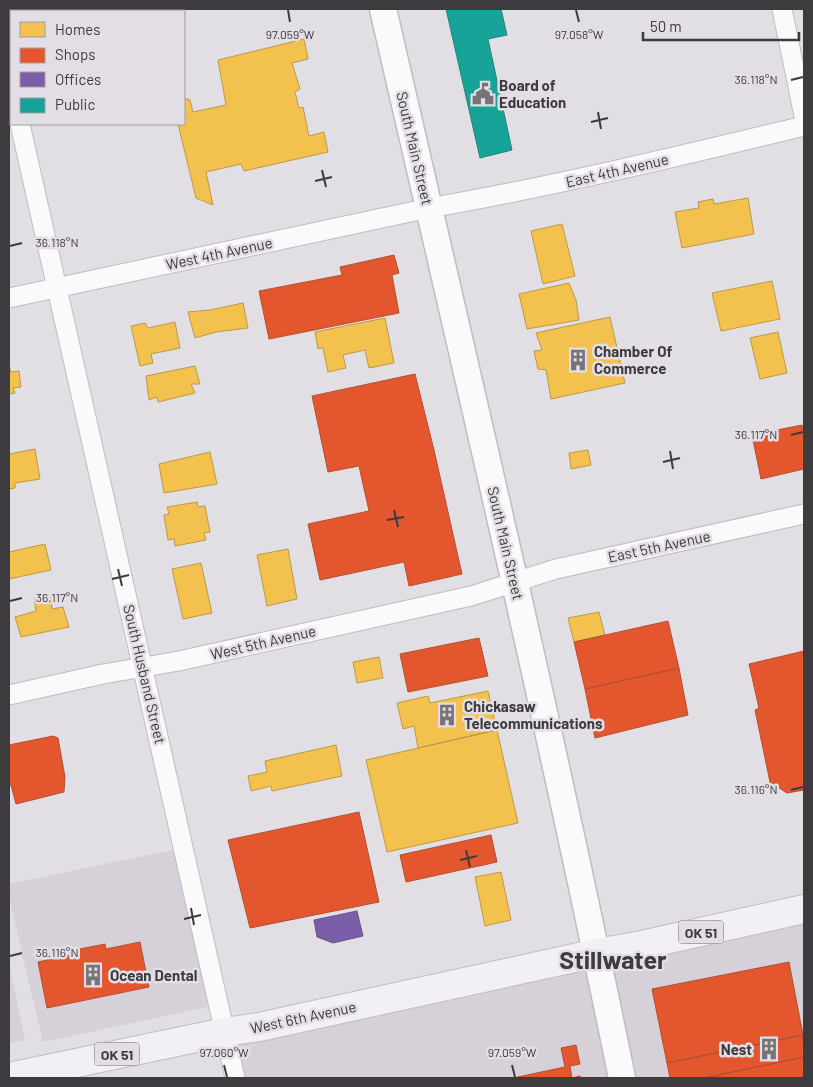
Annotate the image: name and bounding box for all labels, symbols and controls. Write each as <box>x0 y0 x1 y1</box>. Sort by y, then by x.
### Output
legend <box>10 10 185 125</box>
scale bar <box>643 10 799 42</box>
text: 50 m <box>650 17 682 35</box>
text: Homes <box>55 20 100 38</box>
text: 97.059°W <box>266 27 315 41</box>
text: 97.058°W <box>555 27 604 41</box>
text: Shops <box>55 45 95 63</box>
text: Offices <box>55 70 101 88</box>
text: 36.118°N <box>734 72 778 86</box>
place label: Board of Education <box>499 76 566 111</box>
public building icon: Board of Education <box>470 81 496 107</box>
street label: South Main Street <box>393 90 437 206</box>
text: Public <box>55 95 95 113</box>
street label: East 4th Avenue <box>564 149 670 191</box>
street label: West 4th Avenue <box>164 233 274 273</box>
text: 36.118°N <box>35 235 79 249</box>
place label: Chamber Of Commerce <box>594 342 672 377</box>
building icon: Chamber Of Commerce <box>565 347 591 373</box>
text: 36.117°N <box>735 427 777 441</box>
street label: South Main Street <box>484 485 528 601</box>
street label: East 5th Avenue <box>606 526 712 566</box>
text: 36.117°N <box>36 590 78 604</box>
street label: South Husband Street <box>120 603 170 745</box>
street label: West 5th Avenue <box>208 621 318 663</box>
place label: Chickasaw Telecommunications <box>464 697 603 732</box>
building icon: Chickasaw Telecommunications <box>434 702 460 728</box>
text: 36.116°N <box>735 782 778 796</box>
road number: OK 51 <box>678 920 724 944</box>
district label: Stillwater <box>559 944 667 974</box>
text: 36.116°N <box>36 945 79 959</box>
building icon: Ocean Dental <box>80 962 106 988</box>
place label: Ocean Dental <box>110 966 197 984</box>
street label: West 6th Avenue <box>248 997 358 1037</box>
building icon: Nest <box>756 1036 782 1062</box>
place label: Nest <box>721 1040 752 1058</box>
road number: OK 51 <box>94 1042 140 1066</box>
text: 97.060°W <box>199 1045 249 1059</box>
text: 97.059°W <box>488 1045 537 1059</box>

